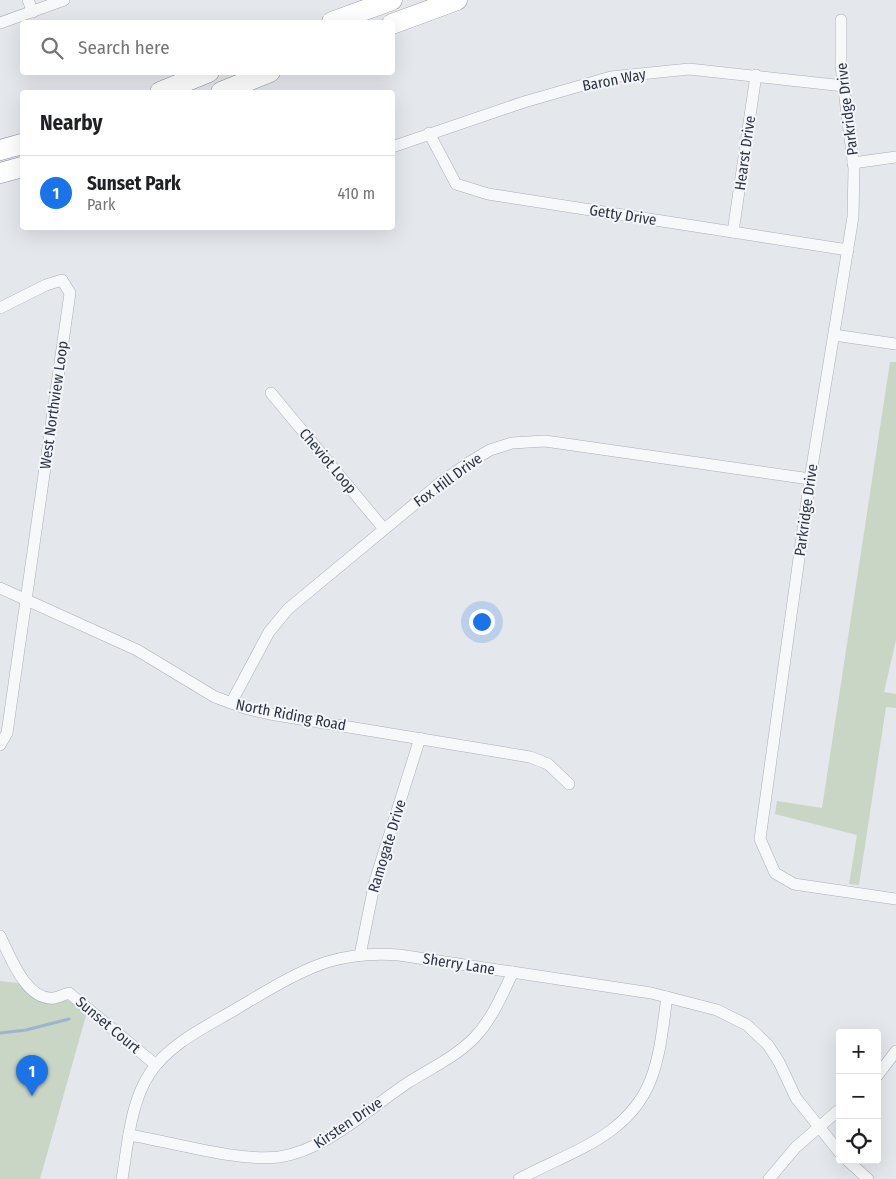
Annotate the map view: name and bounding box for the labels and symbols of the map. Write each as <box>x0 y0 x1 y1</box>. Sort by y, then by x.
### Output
street label: Parkridge Drive <box>832 62 862 156</box>
street label: Baron Way <box>581 65 648 95</box>
street label: Hearst Drive <box>731 114 759 192</box>
street label: Getty Drive <box>588 201 658 229</box>
street label: West Northview Loop <box>36 340 72 470</box>
street label: Cheviot Loop <box>296 425 360 497</box>
street label: Fox Hill Drive <box>410 449 486 511</box>
street label: Parkridge Drive <box>791 463 821 557</box>
your location <box>469 609 495 635</box>
street label: North Riding Road <box>234 695 348 735</box>
street label: Ramogate Drive <box>364 797 410 895</box>
street label: Sherry Lane <box>422 949 496 979</box>
street label: Sunset Court <box>72 993 144 1057</box>
pin: 1 <box>16 1055 48 1096</box>
street label: Kirsten Drive <box>310 1094 386 1152</box>

